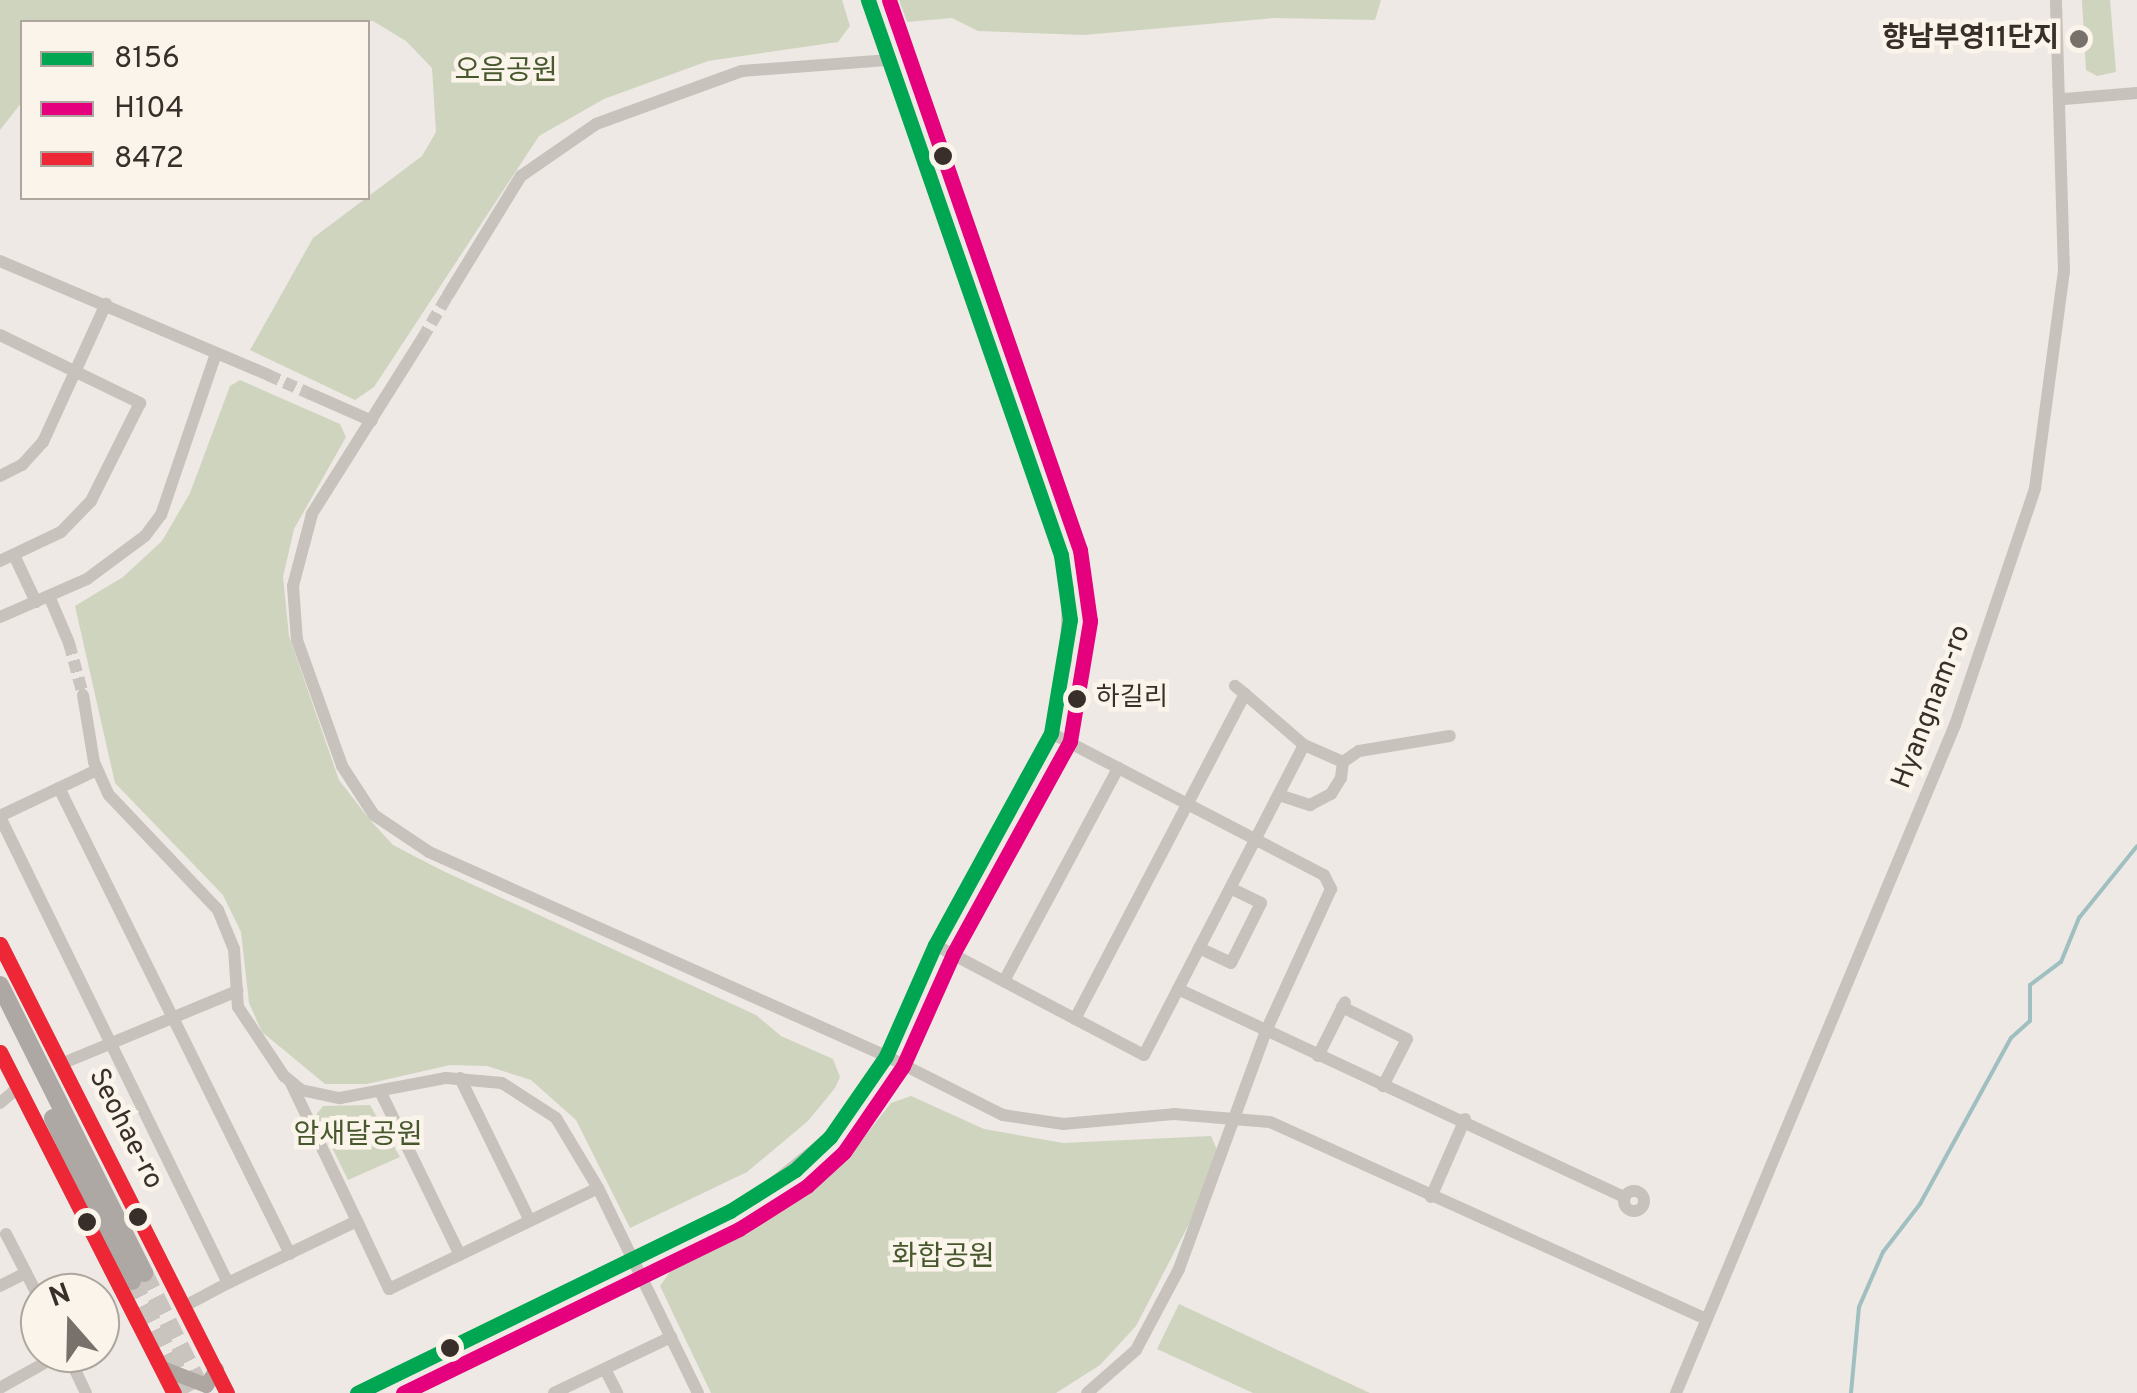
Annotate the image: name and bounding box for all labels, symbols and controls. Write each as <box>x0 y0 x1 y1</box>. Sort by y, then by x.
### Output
legend <box>20 20 370 200</box>
place label: 향남부영11단지 <box>1882 22 2059 56</box>
marker: 향남부영11단지 <box>2068 28 2090 50</box>
text: 8156 <box>114 41 180 78</box>
park label: 오음공원 <box>454 55 558 89</box>
text: H104 <box>114 91 184 128</box>
text: 8472 <box>114 141 184 178</box>
unlabelled marker <box>933 146 953 166</box>
street label: Hyangnam-ro <box>1885 620 1979 794</box>
place label: 하길리 <box>1096 683 1168 715</box>
marker: 하길리 <box>1067 689 1087 709</box>
street label: Seohae-ro <box>80 1063 170 1195</box>
park label: 암새달공원 <box>294 1119 422 1153</box>
unlabelled marker <box>128 1207 148 1227</box>
unlabelled marker <box>77 1212 97 1232</box>
park label: 화합공원 <box>891 1241 995 1275</box>
north arrow <box>20 1273 120 1373</box>
text: N <box>45 1276 76 1317</box>
unlabelled marker <box>440 1338 460 1358</box>

